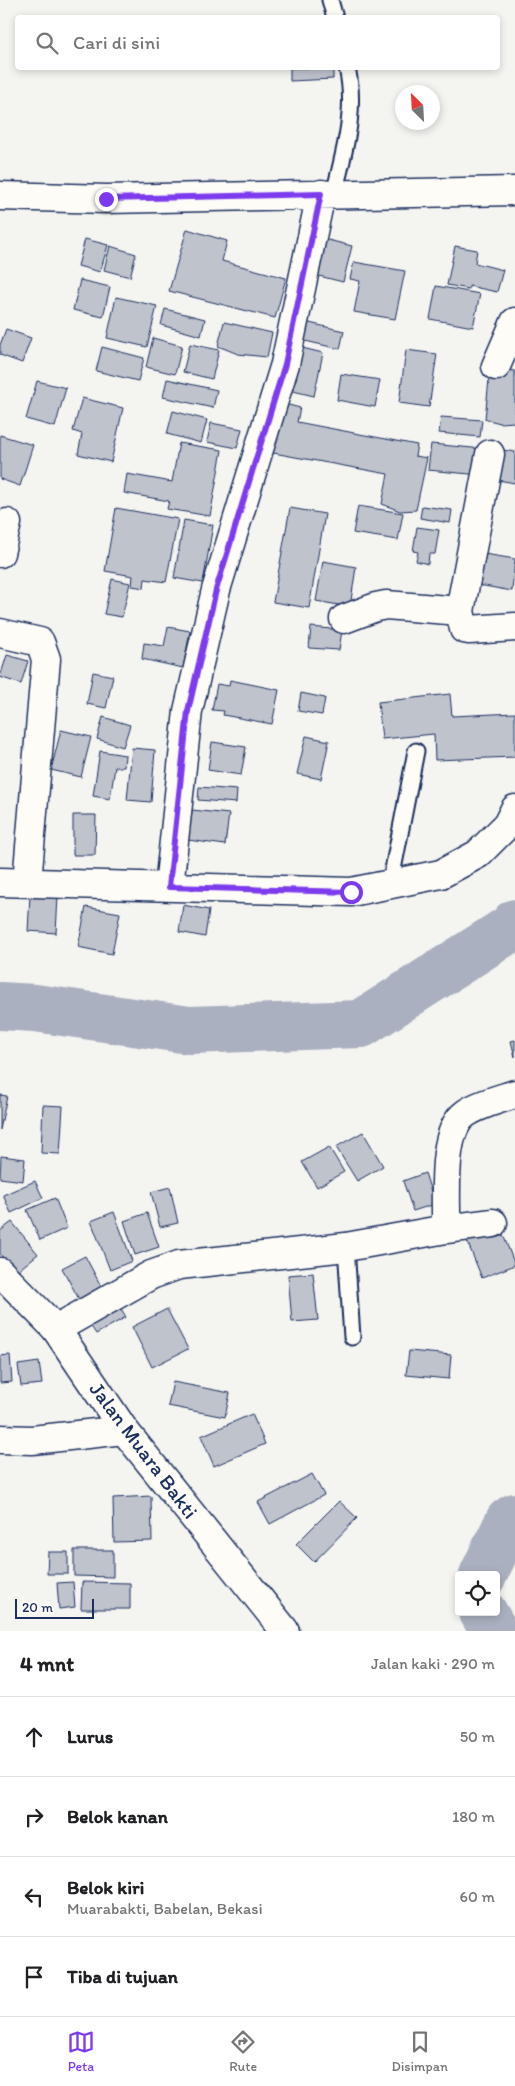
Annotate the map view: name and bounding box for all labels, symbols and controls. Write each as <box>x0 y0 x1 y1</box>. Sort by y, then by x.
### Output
search box <box>15 15 500 70</box>
icon: search <box>33 29 61 57</box>
text: Cari di sini <box>73 31 160 54</box>
north arrow <box>395 85 440 130</box>
route end <box>95 188 118 211</box>
route start <box>340 881 363 904</box>
street label: Jalan Muara Bakti <box>84 1377 204 1523</box>
map controls <box>455 1571 500 1616</box>
button: locate <box>455 1571 500 1616</box>
scale bar <box>15 1596 94 1619</box>
text: 20 m <box>22 1599 53 1616</box>
text: 4 mnt <box>20 1651 74 1676</box>
text: Jalan kaki · 290 m <box>371 1654 495 1673</box>
icon: ahead <box>20 1723 48 1751</box>
text: Lurus <box>67 1725 113 1748</box>
text: 50 m <box>460 1727 495 1746</box>
icon: right <box>20 1803 48 1831</box>
text: Belok kanan <box>67 1805 168 1828</box>
text: 180 m <box>452 1807 495 1826</box>
text: Belok kiri <box>67 1876 144 1899</box>
icon: left <box>20 1883 48 1911</box>
text: 60 m <box>460 1887 495 1906</box>
text: Muarabakti, Babelan, Bekasi <box>67 1899 263 1918</box>
icon: arrive <box>20 1963 48 1991</box>
text: Tiba di tujuan <box>67 1965 178 1988</box>
tab: Peta <box>67 2028 95 2075</box>
tab: Rute <box>229 2028 257 2075</box>
tab: Disimpan <box>391 2028 448 2075</box>

